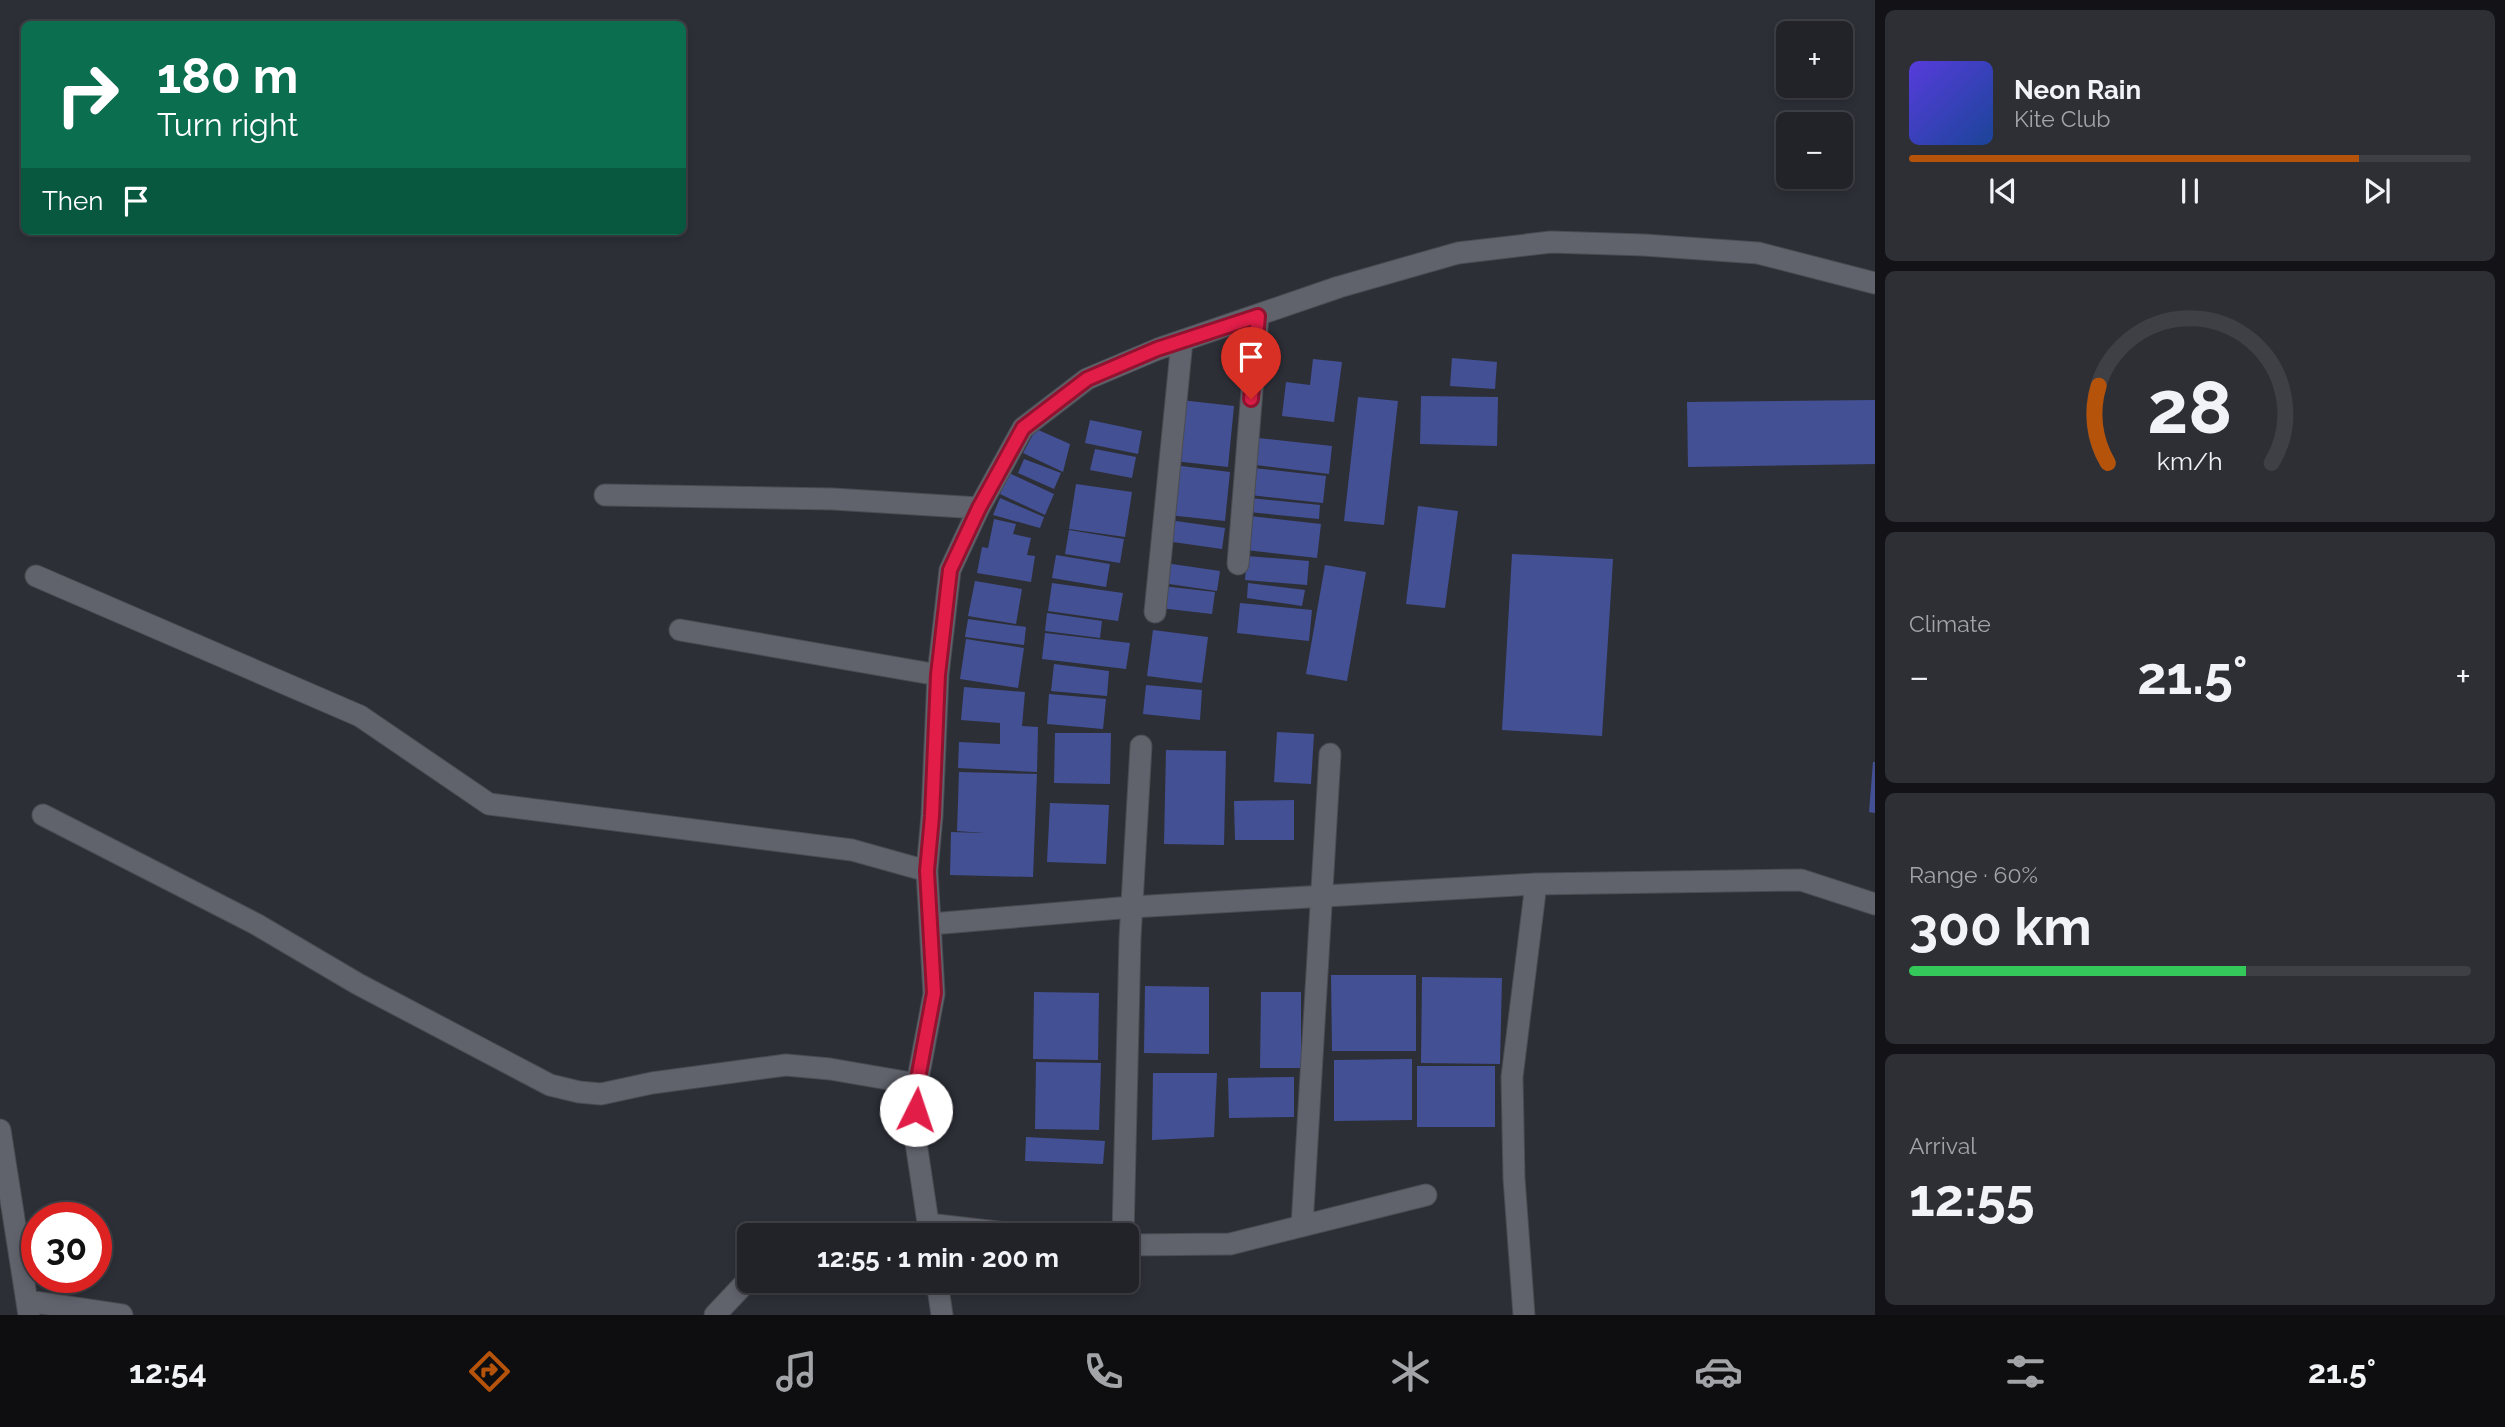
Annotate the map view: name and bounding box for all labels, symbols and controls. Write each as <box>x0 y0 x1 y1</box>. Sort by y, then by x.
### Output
map controls <box>1776 21 1853 189</box>
button: + <box>1776 21 1853 98</box>
text: 180 m <box>157 47 298 104</box>
icon: right <box>42 49 133 140</box>
text: Neon Rain <box>2014 75 2141 105</box>
text: Kite Club <box>2014 105 2111 132</box>
text: Turn right <box>157 106 298 143</box>
button: − <box>1776 112 1853 189</box>
icon: previous <box>1984 172 2022 210</box>
icon: pause <box>2171 172 2209 210</box>
icon: next <box>2358 172 2396 210</box>
icon: arrive <box>117 182 155 220</box>
text: Then <box>42 186 103 216</box>
pin <box>1221 327 1281 399</box>
icon: arrive <box>1232 338 1270 376</box>
text: 28 <box>2147 365 2233 450</box>
text: km/h <box>2157 445 2223 475</box>
text: Climate <box>1909 610 1991 637</box>
text: 21.5° <box>2137 645 2248 706</box>
text: − <box>1909 654 1929 699</box>
text: + <box>2455 654 2471 699</box>
text: Range · 60% <box>1909 861 2038 888</box>
text: 300 km <box>1909 896 2092 957</box>
position arrow <box>879 1073 953 1147</box>
text: Arrival <box>1909 1132 1976 1159</box>
text: 12:55 <box>1909 1167 2034 1228</box>
speed limit sign: 30 <box>21 1202 112 1293</box>
text: 12:55 · 1 min · 200 m <box>817 1243 1059 1273</box>
icon: directions <box>465 1347 514 1396</box>
icon: music <box>772 1347 821 1396</box>
icon: phone <box>1079 1347 1128 1396</box>
icon: climate <box>1386 1347 1435 1396</box>
icon: car <box>1694 1347 1743 1396</box>
icon: filters <box>2001 1347 2050 1396</box>
text: 12:54 <box>129 1353 207 1390</box>
text: 21.5° <box>2308 1353 2376 1390</box>

